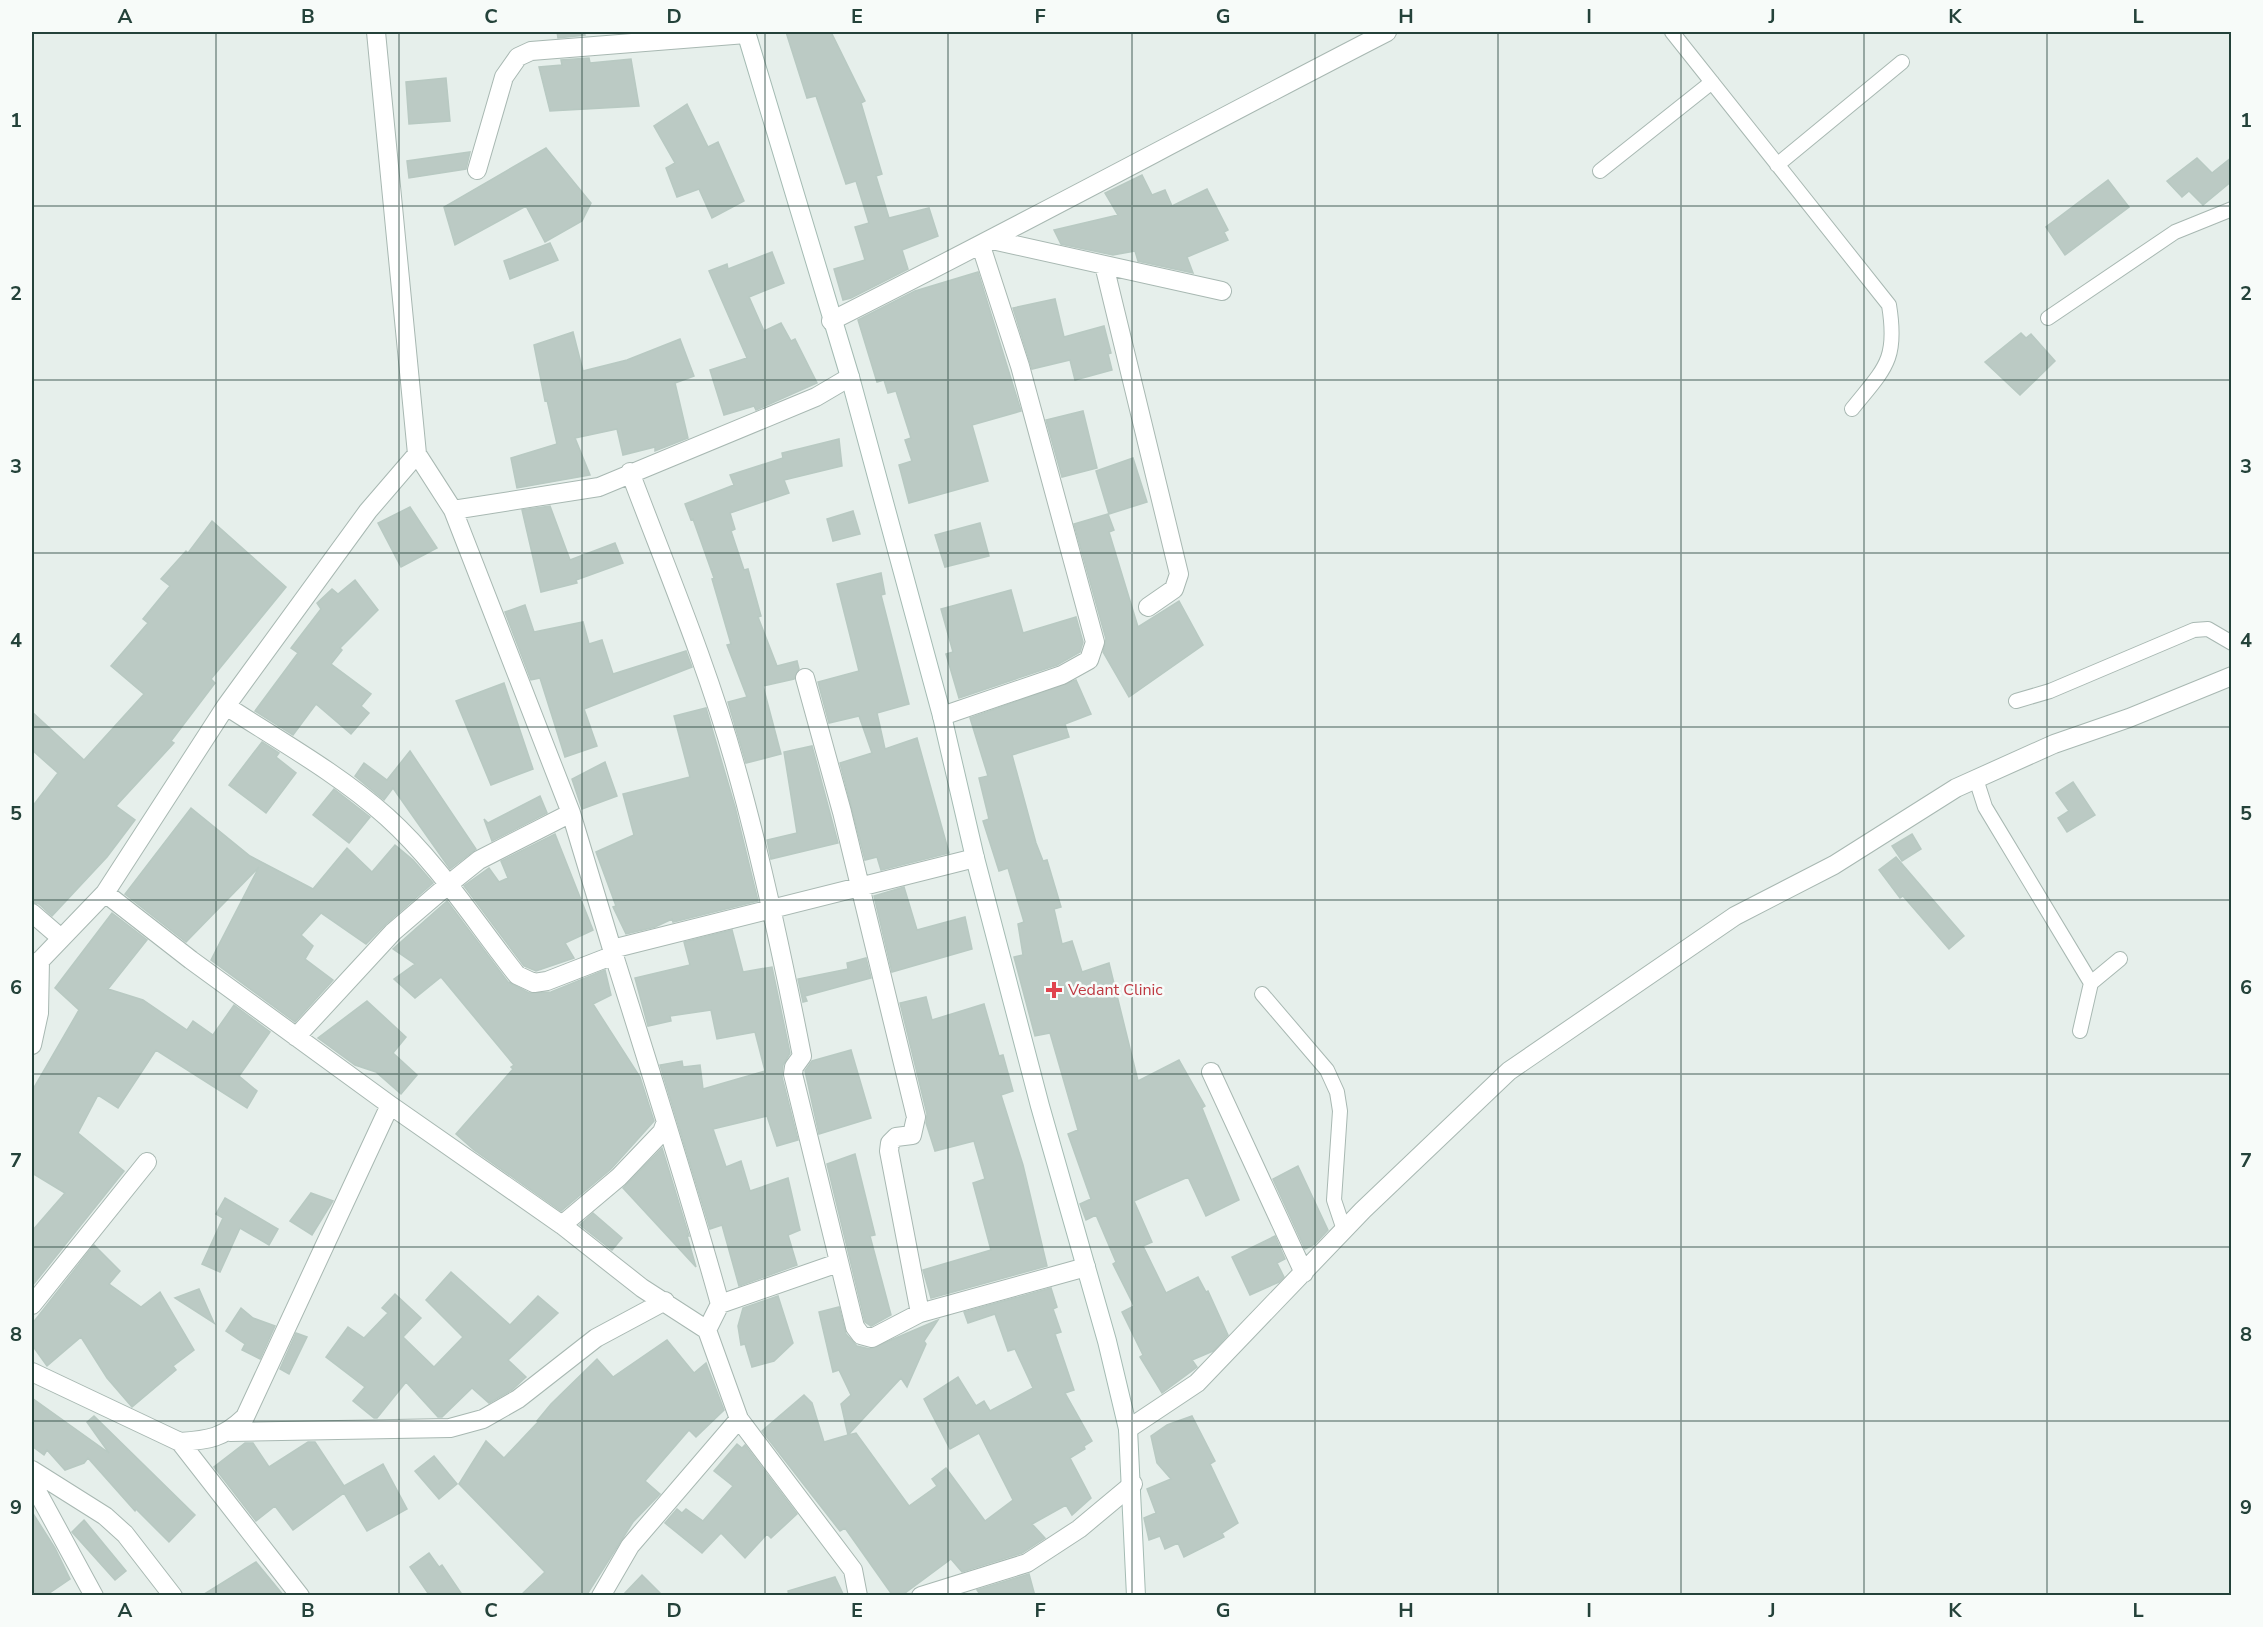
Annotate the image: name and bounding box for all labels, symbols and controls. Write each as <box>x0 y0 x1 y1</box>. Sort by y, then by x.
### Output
text: A <box>118 3 133 30</box>
text: B <box>301 3 315 30</box>
text: C <box>484 3 498 30</box>
text: D <box>666 3 682 30</box>
text: E <box>851 3 863 30</box>
text: F <box>1034 3 1046 30</box>
text: G <box>1216 3 1230 30</box>
text: H <box>1398 3 1414 30</box>
text: I <box>1586 3 1592 30</box>
text: J <box>1767 3 1776 30</box>
text: K <box>1948 3 1962 30</box>
text: L <box>2132 3 2144 30</box>
text: 1 <box>10 107 22 134</box>
text: 1 <box>2240 107 2252 134</box>
text: 2 <box>10 280 22 307</box>
text: 2 <box>2240 280 2252 307</box>
text: 3 <box>10 453 22 480</box>
text: 3 <box>2240 453 2252 480</box>
text: 4 <box>10 627 22 654</box>
text: 4 <box>2240 627 2252 654</box>
text: 5 <box>10 800 22 827</box>
text: 5 <box>2240 800 2252 827</box>
text: 6 <box>10 974 22 1001</box>
text: 6 <box>2240 974 2252 1001</box>
place label: Vedant Clinic <box>1067 979 1163 1001</box>
marker: Vedant Clinic <box>1045 981 1063 999</box>
text: 7 <box>10 1147 22 1174</box>
text: 7 <box>2240 1147 2252 1174</box>
text: 8 <box>10 1321 22 1348</box>
text: 8 <box>2240 1321 2252 1348</box>
text: 9 <box>10 1494 22 1521</box>
text: 9 <box>2240 1494 2252 1521</box>
text: A <box>118 1597 133 1624</box>
text: B <box>301 1597 315 1624</box>
text: C <box>484 1597 498 1624</box>
text: D <box>666 1597 682 1624</box>
text: E <box>851 1597 863 1624</box>
text: F <box>1034 1597 1046 1624</box>
text: G <box>1216 1597 1230 1624</box>
text: H <box>1398 1597 1414 1624</box>
text: I <box>1586 1597 1592 1624</box>
text: J <box>1767 1597 1776 1624</box>
text: K <box>1948 1597 1962 1624</box>
text: L <box>2132 1597 2144 1624</box>

